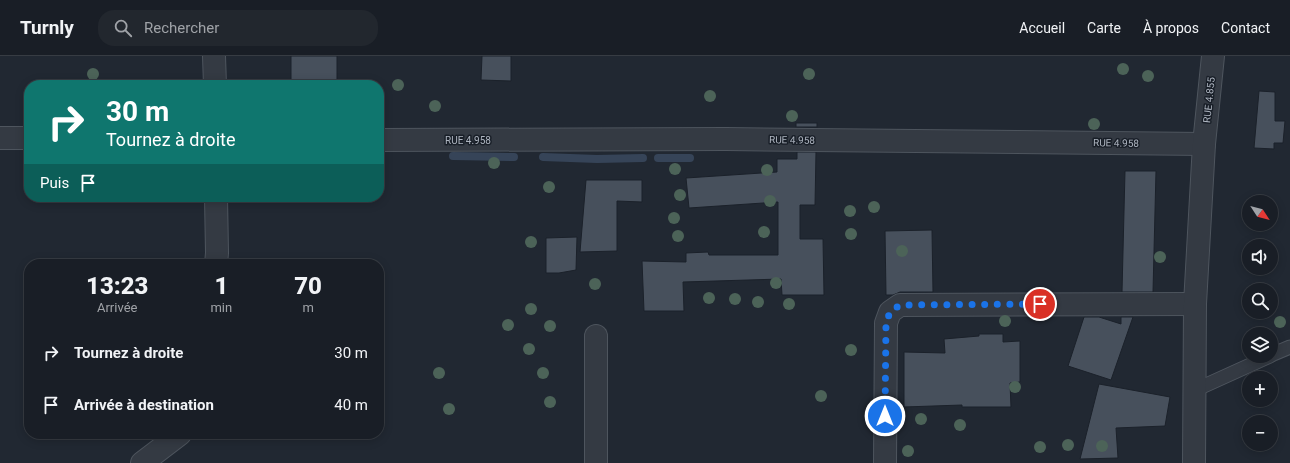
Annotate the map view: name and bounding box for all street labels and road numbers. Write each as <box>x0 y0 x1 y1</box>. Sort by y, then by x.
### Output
street label: RUE 4.855 <box>1201 76 1217 123</box>
street label: RUE 4.958 <box>769 134 815 146</box>
street label: RUE 4.958 <box>445 135 491 146</box>
street label: RUE 4.958 <box>1093 137 1139 149</box>

